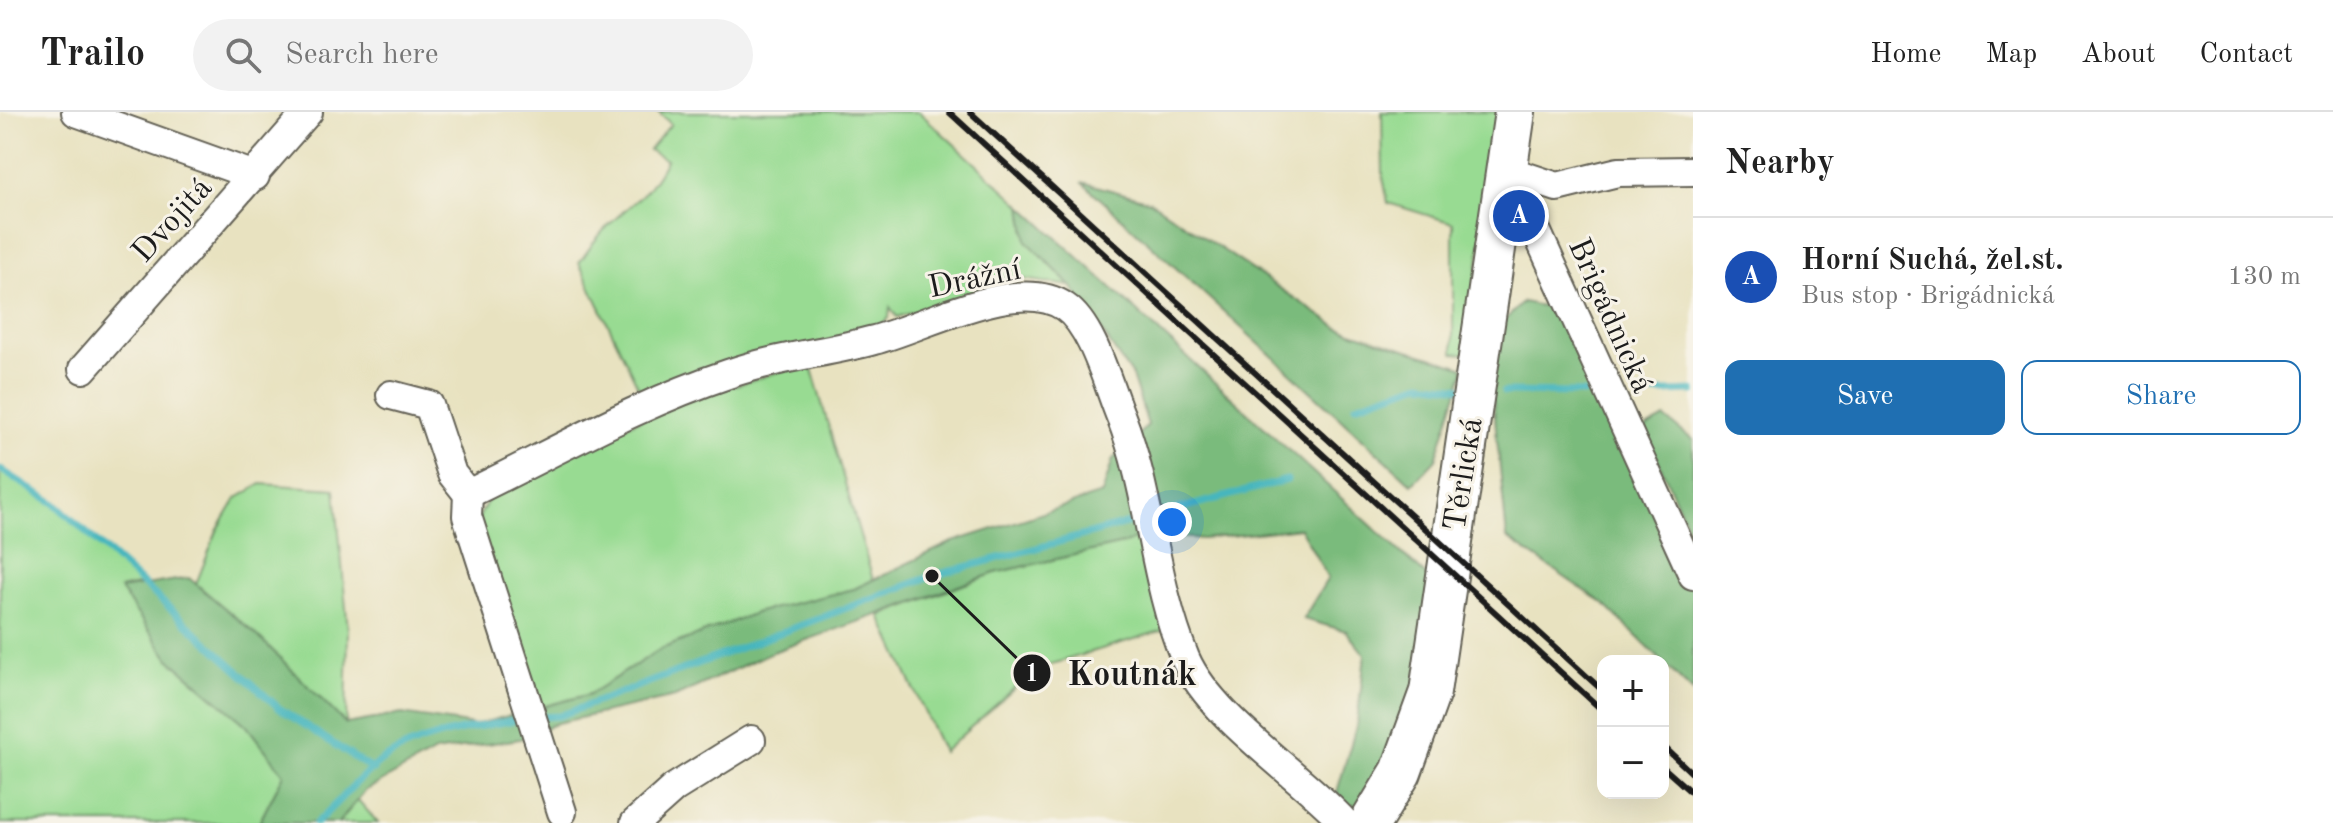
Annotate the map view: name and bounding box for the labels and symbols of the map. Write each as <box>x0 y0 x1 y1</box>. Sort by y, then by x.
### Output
street label: Dvojitá <box>127 172 219 270</box>
pin: A <box>1493 186 1545 246</box>
street label: Brigádnická <box>1561 234 1658 399</box>
street label: Drážní <box>925 254 1024 305</box>
street label: Těrlická <box>1440 415 1490 533</box>
your location <box>1152 502 1192 542</box>
callout: Koutnák <box>1012 644 1213 702</box>
text: Koutnák <box>1067 659 1197 693</box>
text: 1 <box>1025 663 1039 687</box>

